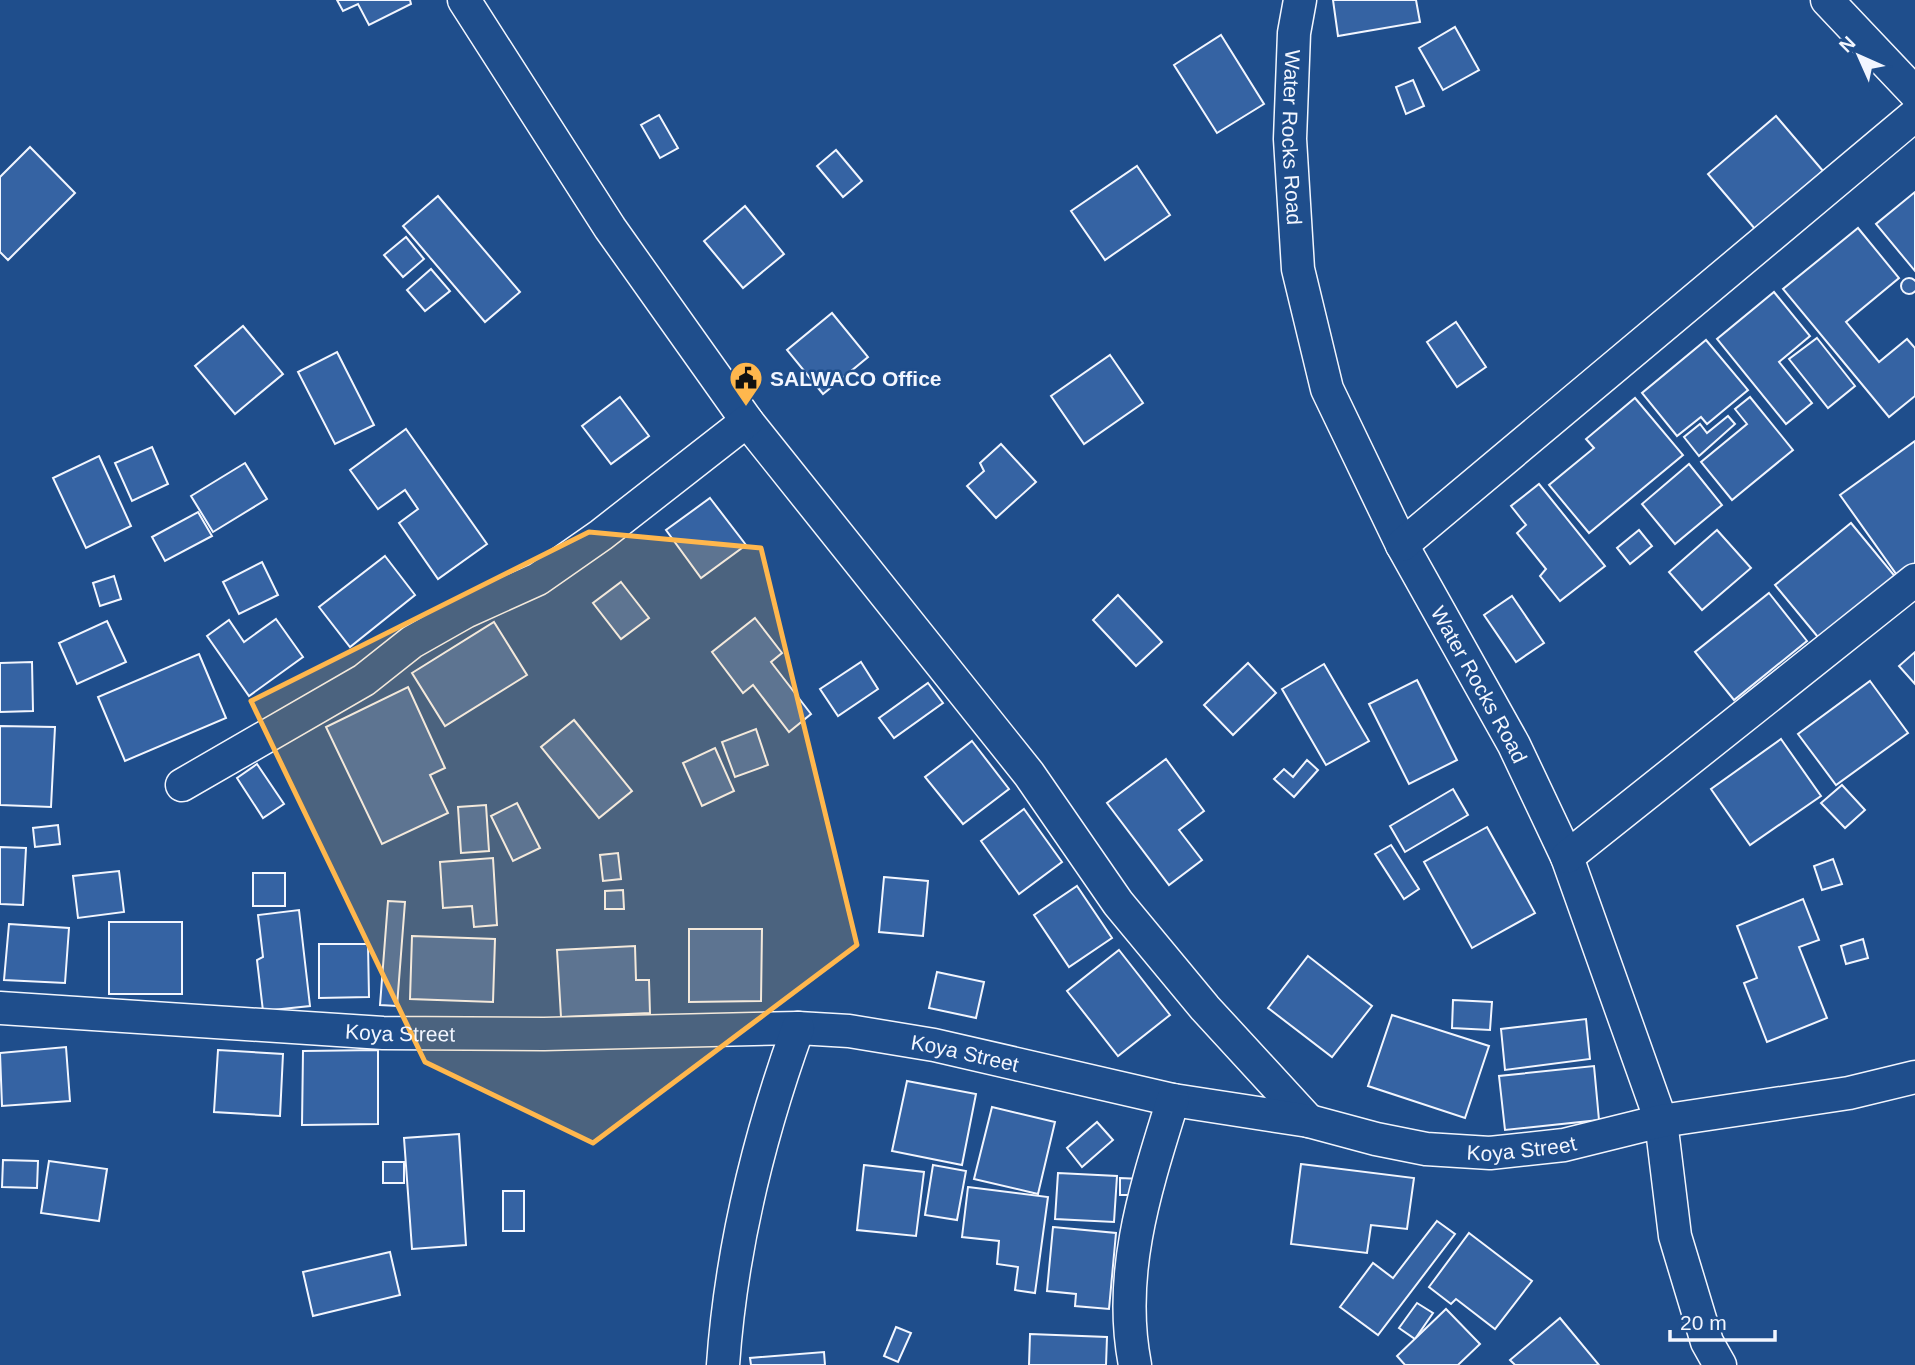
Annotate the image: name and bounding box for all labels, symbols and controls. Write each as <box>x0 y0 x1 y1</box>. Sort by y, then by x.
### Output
north arrow <box>1824 21 1894 91</box>
text: N <box>1835 32 1860 57</box>
street label: Water Rocks Road <box>1278 49 1307 226</box>
public building icon: SALWACO Office <box>727 359 765 408</box>
place label: SALWACO Office <box>770 367 942 390</box>
street label: Water Rocks Road <box>1427 602 1532 766</box>
street label: Koya Street <box>345 1019 455 1045</box>
street label: Koya Street <box>909 1030 1021 1076</box>
street label: Koya Street <box>1466 1131 1579 1165</box>
scale bar <box>1670 1298 1775 1342</box>
text: 20 m <box>1680 1311 1727 1334</box>

